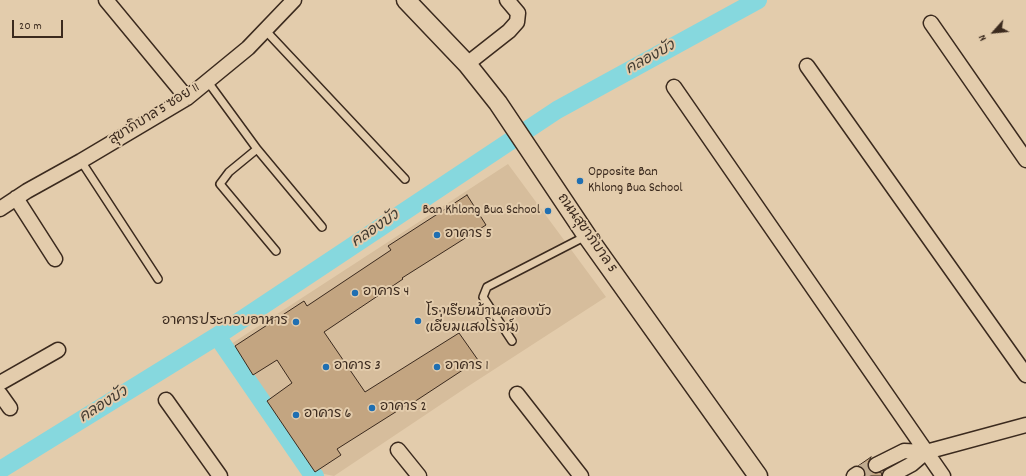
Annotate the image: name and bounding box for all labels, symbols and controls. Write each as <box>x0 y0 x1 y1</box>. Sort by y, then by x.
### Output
scale bar <box>14 12 65 38</box>
north arrow <box>974 12 1014 52</box>
text: 20 m <box>19 18 42 35</box>
text: N <box>975 31 992 44</box>
water label: คลองบัว <box>623 38 679 80</box>
street label: สุขาภิบาล 5 ซอย 11 <box>106 80 204 150</box>
place label: Opposite Ban Khlong Bua School <box>588 165 683 198</box>
marker: Opposite Ban Khlong Bua School <box>575 176 585 186</box>
street label: ถนนสุขาภิบาล 5 <box>553 191 619 277</box>
place label: Ban Khlong Bua School <box>422 203 540 219</box>
marker: Ban Khlong Bua School <box>543 206 553 216</box>
water label: คลองบัว <box>349 208 403 252</box>
place label: อาคาร 5 <box>445 227 492 243</box>
marker: อาคาร 5 <box>432 230 442 240</box>
place label: อาคาร 4 <box>363 285 409 301</box>
marker: อาคาร 4 <box>350 288 360 298</box>
place label: โรงเรียนบ้านคลองบัว (เอี่ยมแสงโรจน์) <box>426 305 551 338</box>
place label: อาคารประกอบอาหาร <box>162 314 288 330</box>
marker: โรงเรียนบ้านคลองบัว (เอี่ยมแสงโรจน์) <box>413 316 423 326</box>
marker: อาคารประกอบอาหาร <box>291 317 301 327</box>
place label: อาคาร 3 <box>334 359 381 375</box>
place label: อาคาร 1 <box>445 359 489 375</box>
marker: อาคาร 3 <box>321 362 331 372</box>
marker: อาคาร 1 <box>432 362 442 372</box>
water label: คลองบัว <box>77 384 131 428</box>
place label: อาคาร 2 <box>380 400 427 416</box>
marker: อาคาร 2 <box>367 403 377 413</box>
place label: อาคาร 6 <box>304 407 351 423</box>
marker: อาคาร 6 <box>291 410 301 420</box>

